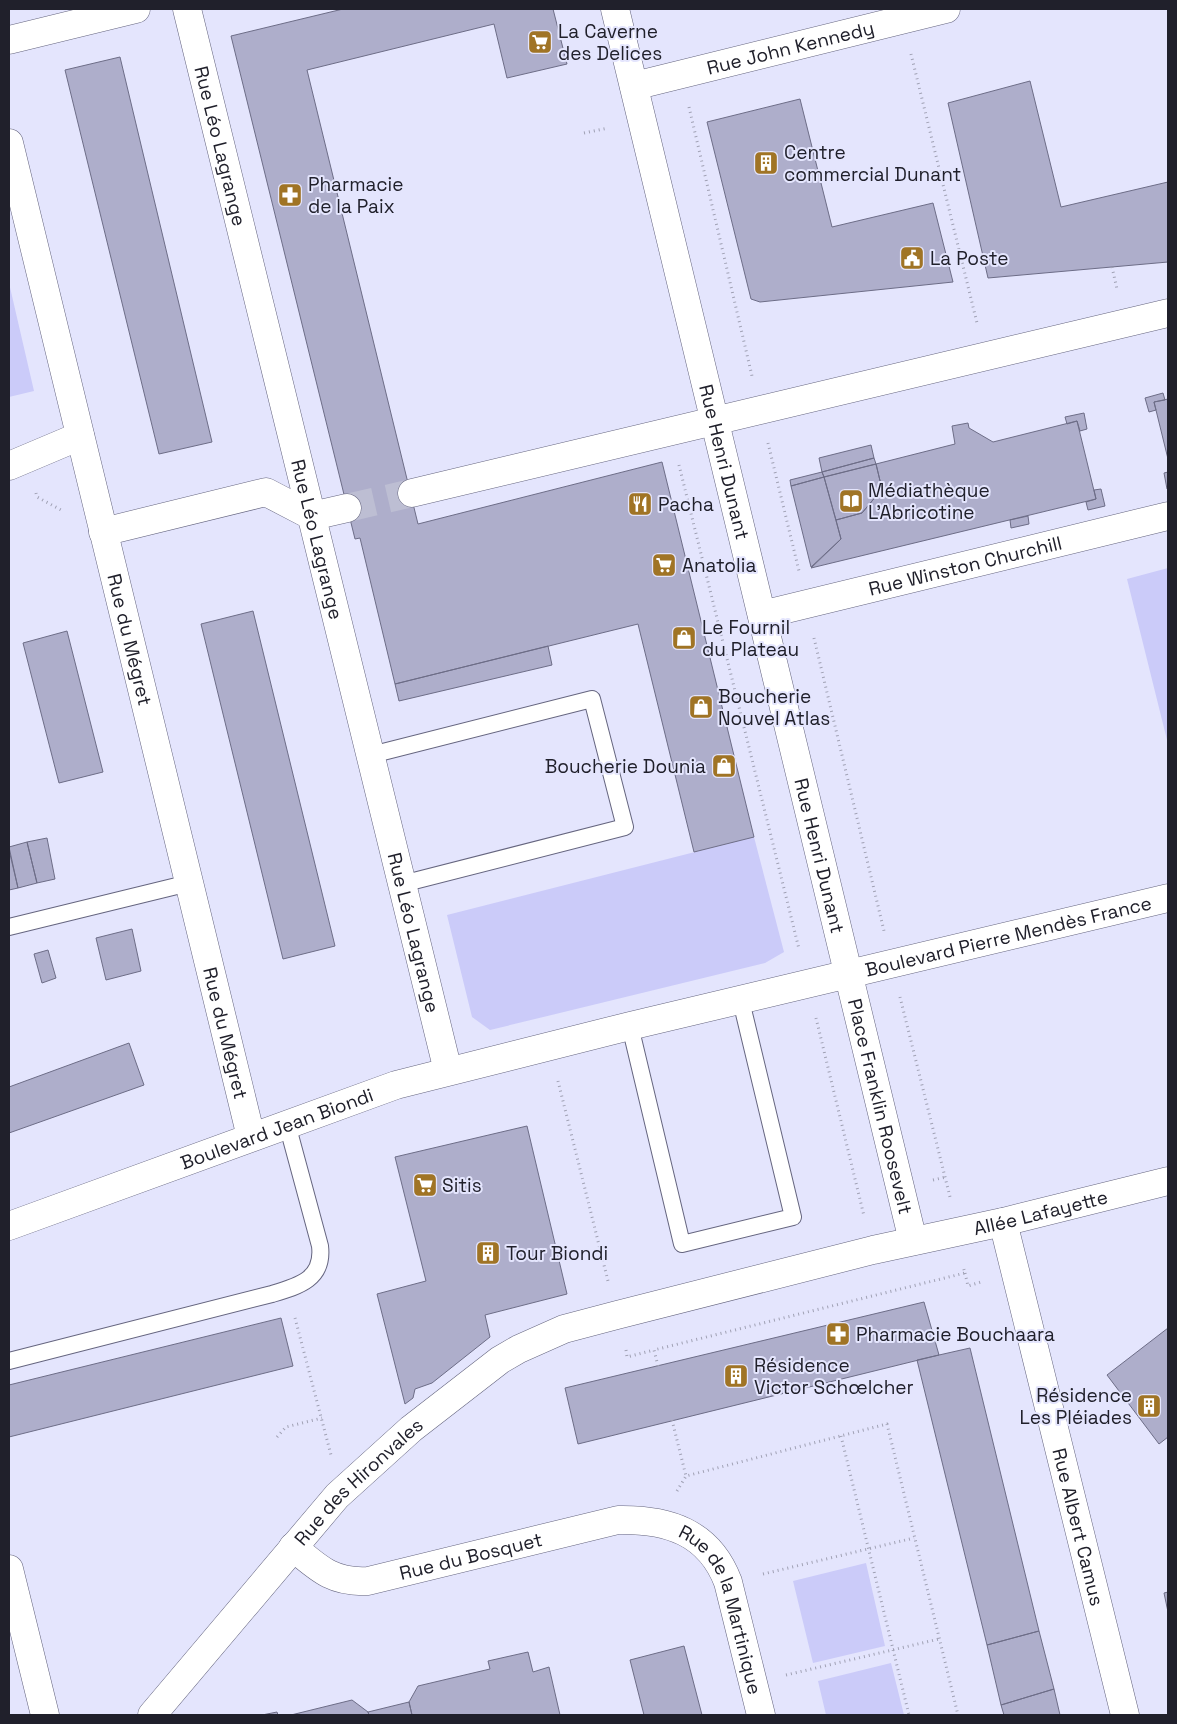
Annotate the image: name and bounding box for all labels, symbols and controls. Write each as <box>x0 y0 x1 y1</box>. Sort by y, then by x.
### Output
street label: Rue John Kennedy <box>704 15 877 81</box>
place label: La Caverne des Delices <box>558 19 662 66</box>
supermarket icon: La Caverne des Delices <box>527 29 553 55</box>
street label: Rue Léo Lagrange <box>188 63 252 229</box>
place label: Centre commercial Dunant <box>784 140 961 187</box>
building icon: Centre commercial Dunant <box>753 150 779 176</box>
place label: Pharmacie de la Paix <box>308 172 403 219</box>
pharmacy icon: Pharmacie de la Paix <box>277 182 303 208</box>
public building icon: La Poste <box>899 245 925 271</box>
place label: La Poste <box>930 246 1008 271</box>
street label: Rue Henri Dunant <box>693 382 755 542</box>
street label: Rue Léo Lagrange <box>285 457 349 622</box>
place label: Médiathèque L'Abricotine <box>868 478 990 525</box>
library icon: Médiathèque L'Abricotine <box>838 488 864 514</box>
restaurant icon: Pacha <box>627 491 653 517</box>
place label: Pacha <box>658 492 714 517</box>
street label: Rue Winston Churchill <box>866 530 1064 602</box>
supermarket icon: Anatolia <box>651 552 677 578</box>
place label: Anatolia <box>682 553 756 578</box>
street label: Rue du Mégret <box>101 571 157 708</box>
place label: Le Fournil du Plateau <box>702 615 799 662</box>
shop icon: Le Fournil du Plateau <box>671 625 697 651</box>
place label: Boucherie Nouvel Atlas <box>718 684 830 731</box>
shop icon: Boucherie Nouvel Atlas <box>688 694 714 720</box>
shop icon: Boucherie Dounia <box>711 753 737 779</box>
place label: Boucherie Dounia <box>545 754 706 779</box>
street label: Rue Henri Dunant <box>788 776 850 936</box>
street label: Rue Léo Lagrange <box>382 850 445 1015</box>
street label: Boulevard Pierre Mendès France <box>863 890 1154 983</box>
street label: Rue du Mégret <box>197 965 253 1102</box>
street label: Place Franklin Roosevelt <box>842 996 918 1217</box>
street label: Boulevard Jean Biondi <box>177 1082 377 1175</box>
supermarket icon: Sitis <box>412 1172 438 1198</box>
place label: Sitis <box>442 1173 482 1198</box>
street label: Allée Lafayette <box>971 1184 1110 1241</box>
building icon: Tour Biondi <box>475 1240 501 1266</box>
place label: Tour Biondi <box>506 1241 608 1266</box>
pharmacy icon: Pharmacie Bouchaara <box>825 1321 851 1347</box>
place label: Pharmacie Bouchaara <box>856 1322 1055 1347</box>
place label: Résidence Victor Schœlcher <box>754 1353 914 1400</box>
building icon: Résidence Victor Schœlcher <box>723 1363 749 1389</box>
place label: Résidence Les Pléiades <box>1019 1383 1132 1430</box>
building icon: Résidence Les Pléiades <box>1136 1393 1162 1419</box>
street label: Rue des Hironvales <box>289 1412 428 1551</box>
street label: Rue Albert Camus <box>1046 1446 1109 1608</box>
street label: Rue de la Martinique <box>674 1519 767 1697</box>
street label: Rue du Bosquet <box>397 1527 545 1586</box>

